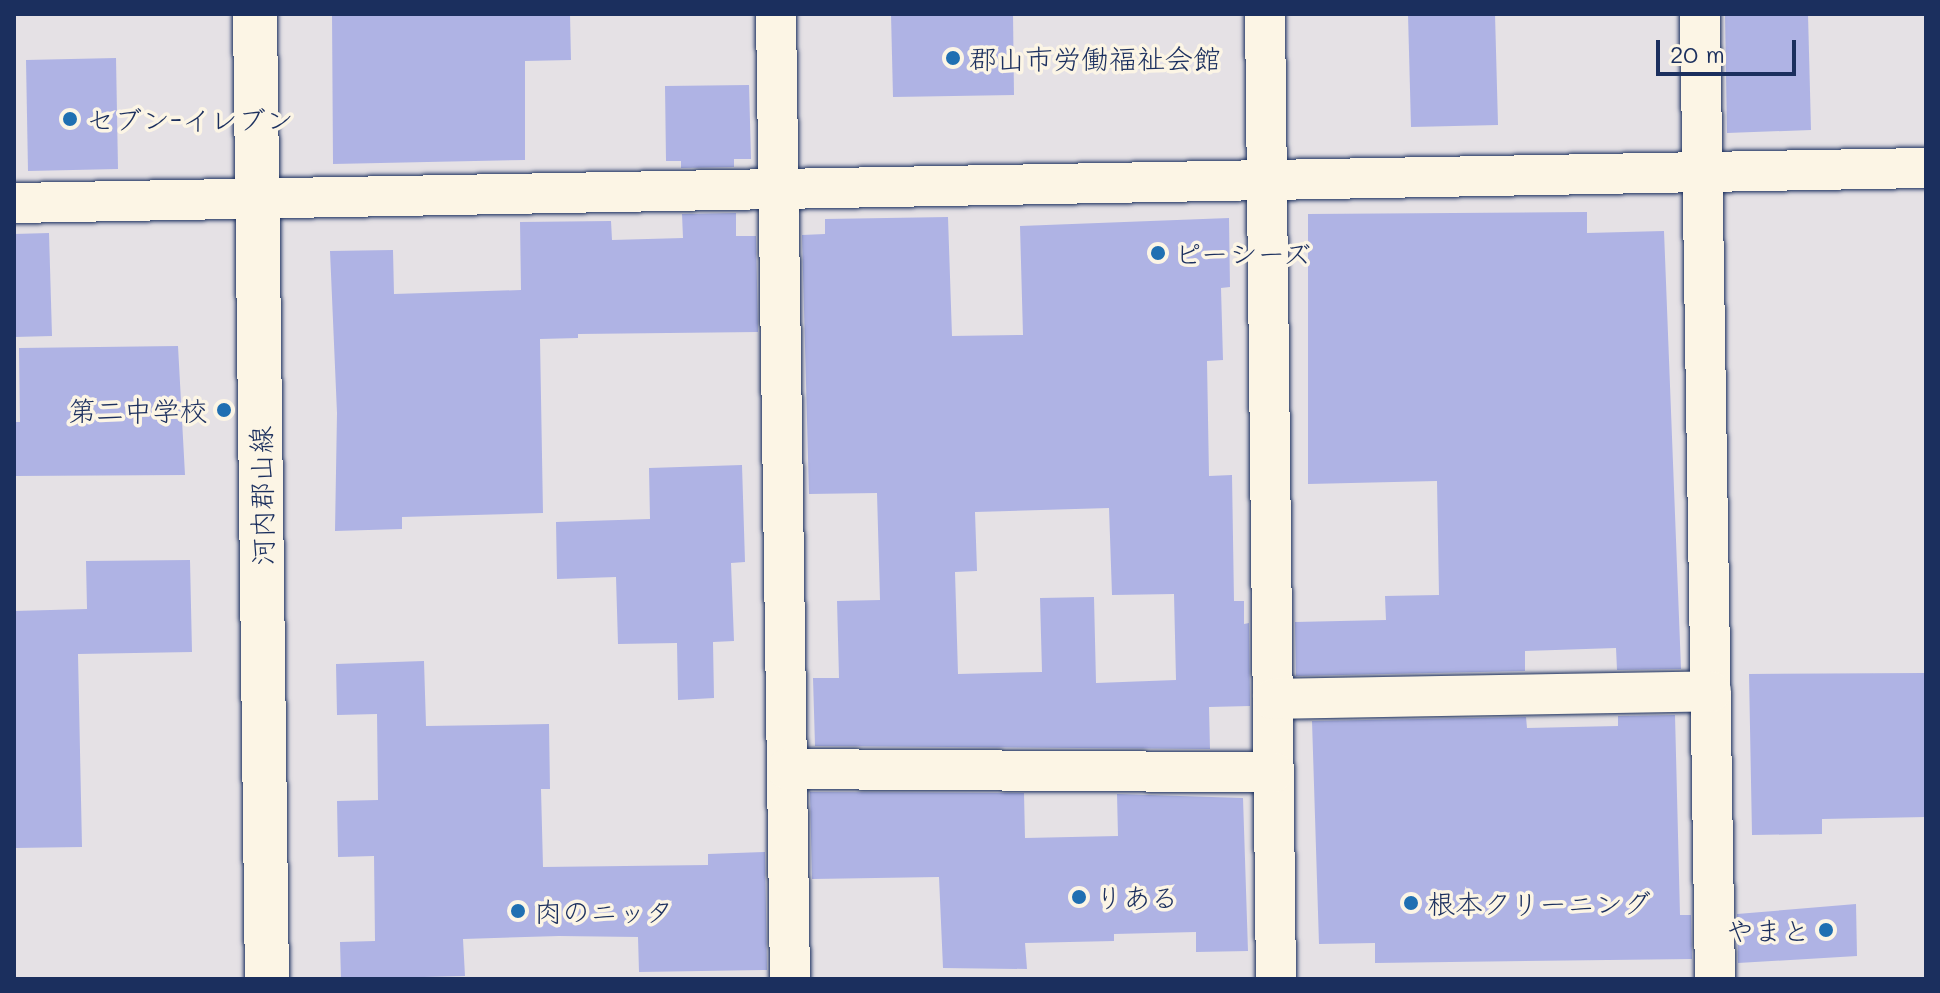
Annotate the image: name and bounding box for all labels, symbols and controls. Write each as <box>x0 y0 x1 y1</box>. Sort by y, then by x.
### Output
scale bar <box>1660 24 1800 74</box>
text: 20 m <box>1670 38 1725 69</box>
place label: 郡山市労働福祉会館 <box>969 41 1221 75</box>
marker: 郡山市労働福祉会館 <box>944 49 962 67</box>
place label: セブン-イレブン <box>86 102 294 136</box>
marker: セブン-イレブン <box>61 110 79 128</box>
place label: ピーシーズ <box>1174 236 1313 270</box>
marker: ピーシーズ <box>1149 244 1167 262</box>
place label: 第二中学校 <box>68 393 208 427</box>
marker: 第二中学校 <box>215 401 233 419</box>
street label: 河内郡山線 <box>243 426 279 566</box>
place label: りある <box>1095 880 1179 914</box>
place label: 根本クリーニング <box>1427 886 1651 920</box>
marker: りある <box>1070 888 1088 906</box>
place label: 肉のニッタ <box>534 894 674 928</box>
marker: 根本クリーニング <box>1402 894 1420 912</box>
marker: 肉のニッタ <box>509 902 527 920</box>
place label: やまと <box>1726 913 1810 947</box>
marker: やまと <box>1817 921 1835 939</box>

